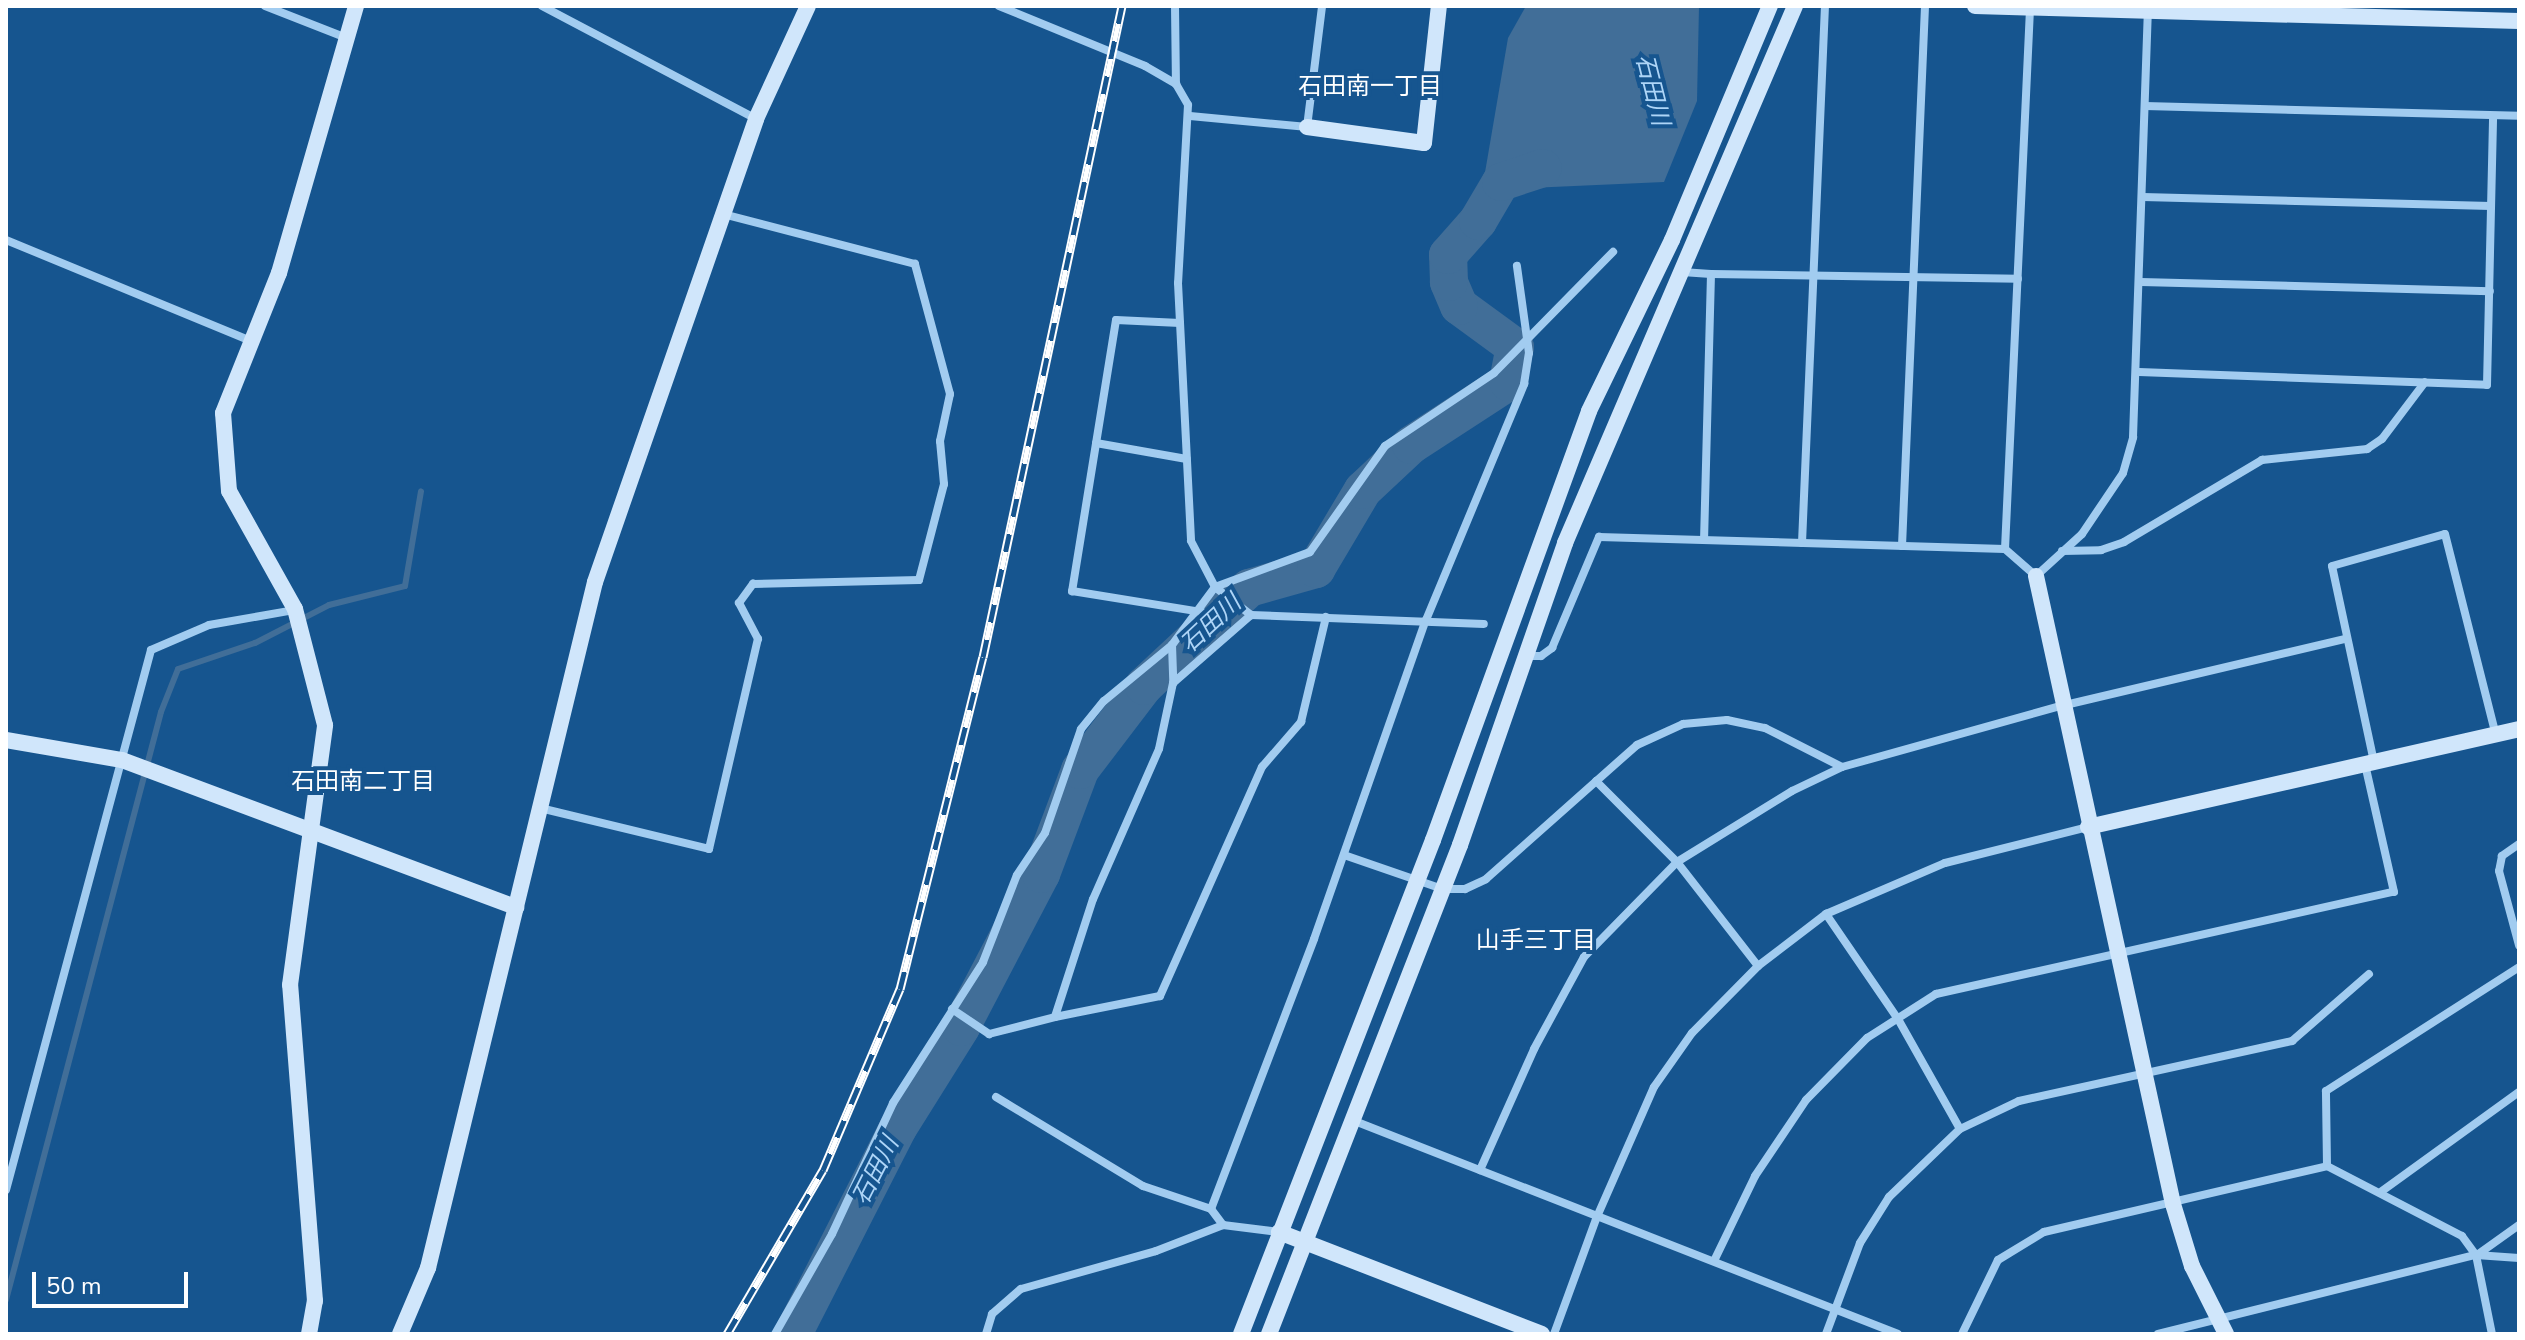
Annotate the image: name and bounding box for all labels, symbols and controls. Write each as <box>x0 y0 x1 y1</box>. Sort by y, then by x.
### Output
water label: 石田川 <box>1629 52 1675 128</box>
district label: 石田南一丁目 <box>1298 73 1442 101</box>
water label: 石田川 <box>1175 589 1247 659</box>
district label: 石田南二丁目 <box>291 768 435 796</box>
district label: 山手三丁目 <box>1476 927 1596 955</box>
water label: 石田川 <box>847 1132 905 1210</box>
scale bar <box>36 1256 192 1306</box>
text: 50 m <box>46 1270 102 1302</box>

